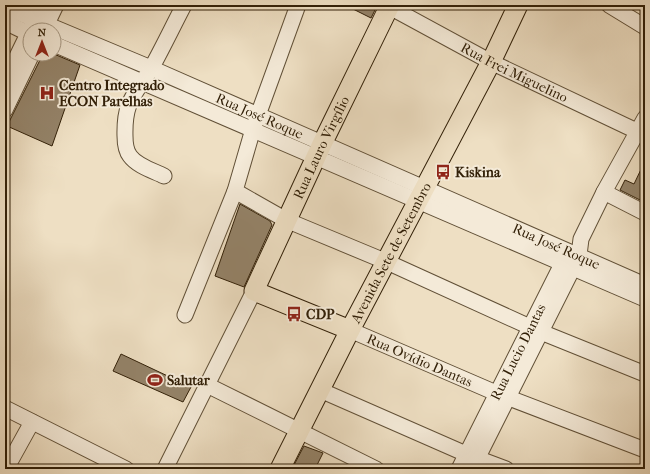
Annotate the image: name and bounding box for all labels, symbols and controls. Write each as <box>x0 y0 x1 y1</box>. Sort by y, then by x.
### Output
north arrow <box>22 22 62 62</box>
text: N <box>38 26 47 39</box>
street label: Rua Frei Miguelino <box>458 39 571 106</box>
place label: Centro Integrado ECON Parelhas <box>59 77 164 110</box>
hospital icon: Centro Integrado ECON Parelhas <box>38 84 56 102</box>
street label: Rua José Roque <box>213 89 306 142</box>
street label: Rua Lauro Virgílio <box>289 93 353 202</box>
bus stop icon: Kiskina <box>434 163 452 181</box>
place label: Kiskina <box>455 164 501 181</box>
street label: Avenida Sete de Setembro <box>346 180 435 327</box>
street label: Rua José Roque <box>510 219 603 273</box>
street label: Rua Lucio Dantas <box>486 301 549 403</box>
bus stop icon: CDP <box>285 305 303 323</box>
place label: CDP <box>306 306 335 323</box>
street label: Rua Ovídio Dantas <box>364 330 475 390</box>
sports icon: Salutar <box>146 371 164 389</box>
place label: Salutar <box>167 372 211 389</box>

